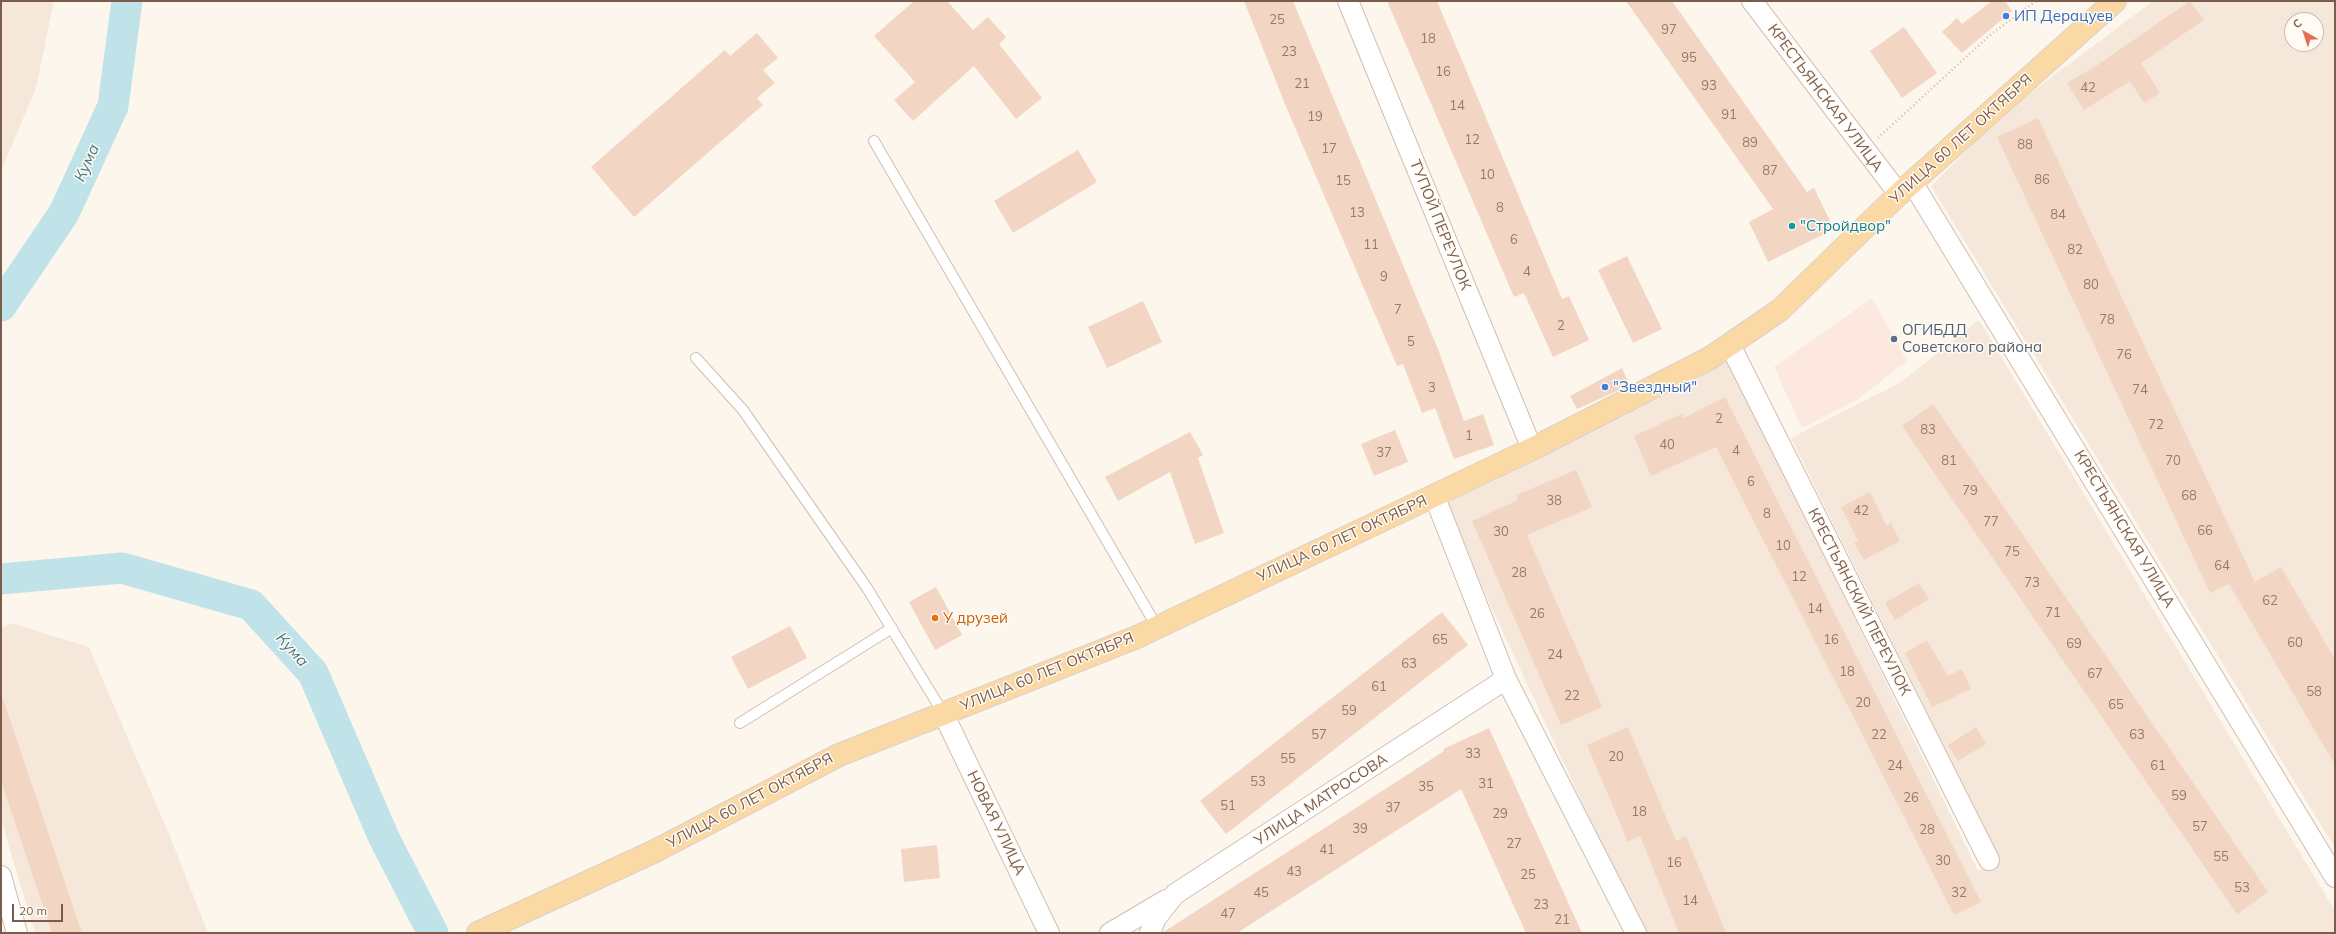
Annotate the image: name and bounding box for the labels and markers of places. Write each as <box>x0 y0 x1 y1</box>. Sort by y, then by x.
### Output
place label: ИП Дерацуев <box>2014 7 2113 25</box>
marker: ИП Дерацуев <box>2001 11 2011 21</box>
place label: "Стройдвор" <box>1800 217 1891 235</box>
marker: "Стройдвор" <box>1787 221 1797 231</box>
place label: ОГИБДД Советского района <box>1902 321 2042 356</box>
marker: ОГИБДД Советского района <box>1889 334 1899 344</box>
place label: "Звездный" <box>1613 378 1697 396</box>
marker: "Звездный" <box>1600 382 1610 392</box>
place label: У друзей <box>943 609 1008 627</box>
marker: У друзей <box>930 613 940 623</box>

